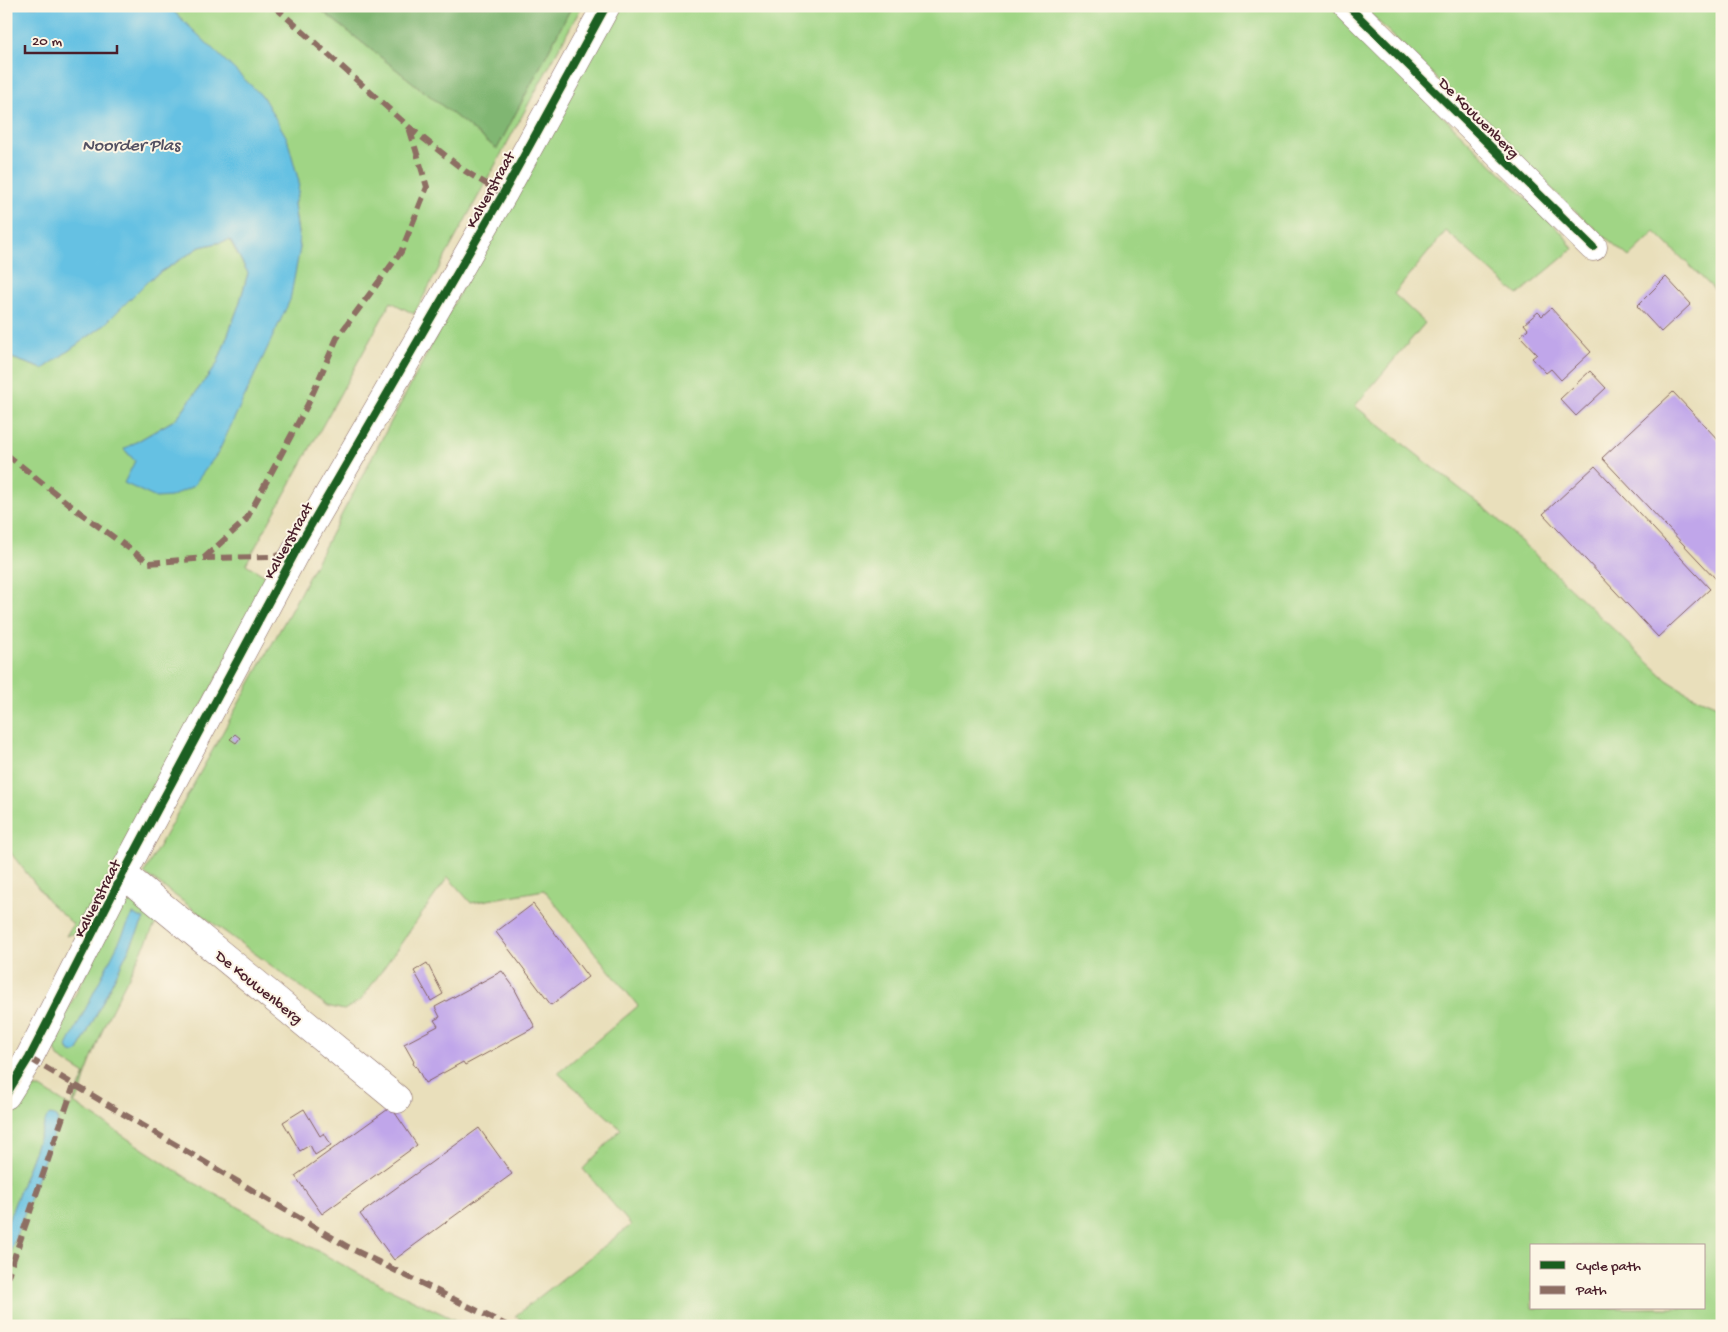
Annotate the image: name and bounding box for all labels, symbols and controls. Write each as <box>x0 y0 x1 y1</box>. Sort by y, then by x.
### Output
scale bar <box>25 22 118 54</box>
text: 20 m <box>32 33 62 51</box>
street label: De Kouwenberg <box>1432 74 1522 164</box>
water label: Noorder Plas <box>82 136 182 157</box>
street label: Kalverstraat <box>463 148 522 232</box>
street label: Kalverstraat <box>261 499 320 583</box>
street label: Kalverstraat <box>71 856 127 942</box>
street label: De Kouwenberg <box>210 947 305 1030</box>
legend <box>1530 1244 1706 1310</box>
text: Cycle path <box>1576 1258 1641 1276</box>
text: Path <box>1575 1282 1607 1300</box>

